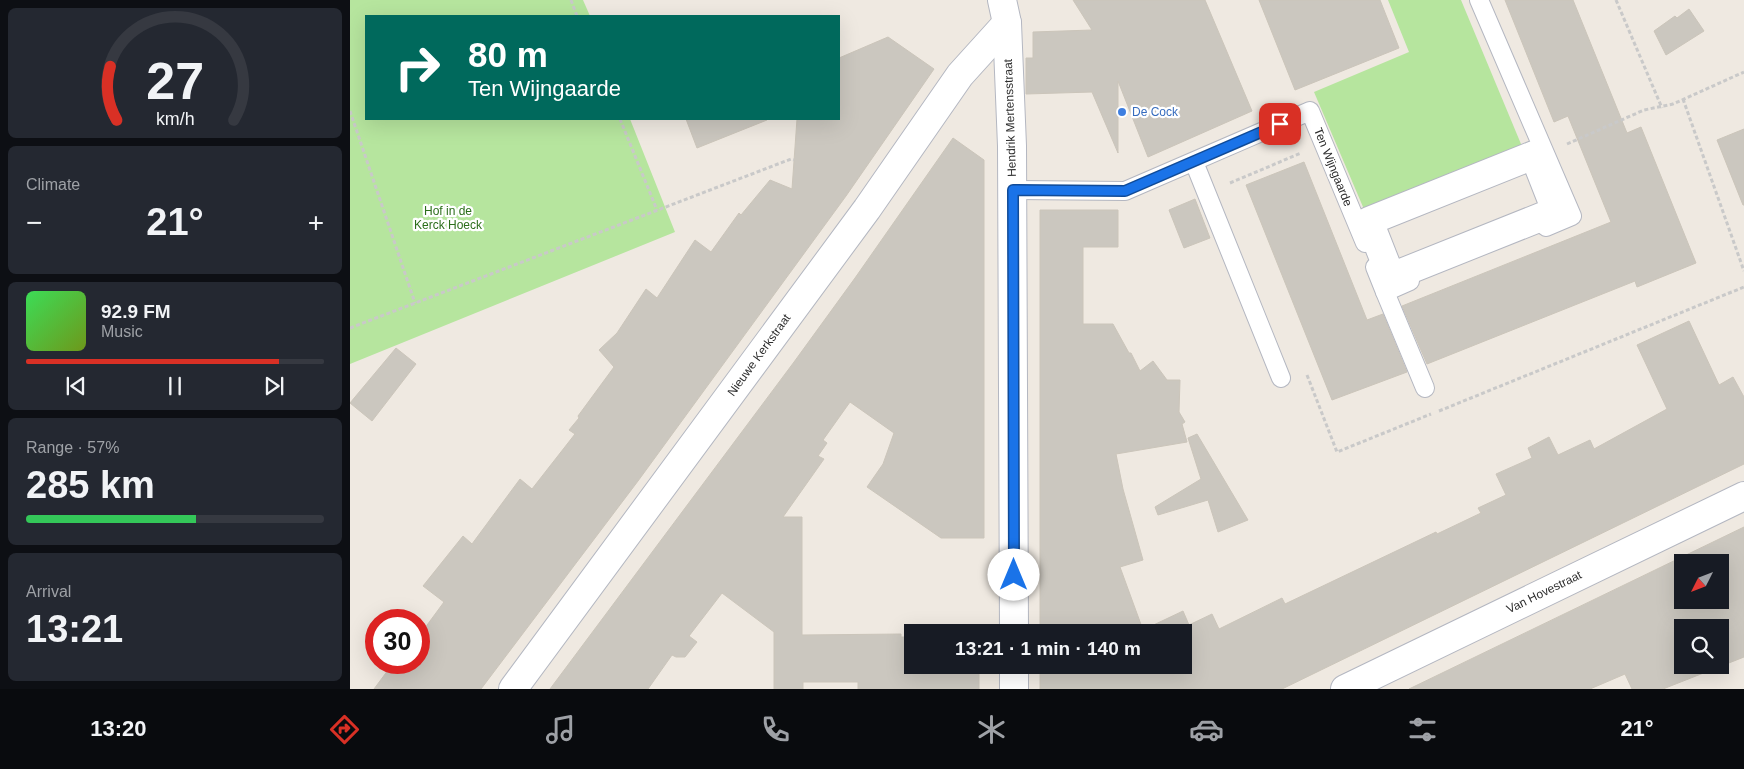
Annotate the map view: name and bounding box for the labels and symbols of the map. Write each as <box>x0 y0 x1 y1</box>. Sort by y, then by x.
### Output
street label: Hendrik Mertensstraat <box>1001 58 1019 177</box>
pin <box>1259 103 1301 145</box>
place label: De Cock <box>1132 105 1179 119</box>
marker: De Cock <box>1116 106 1128 118</box>
street label: Ten Wijngaarde <box>1311 126 1355 209</box>
park label: Hof in de Kerck Hoeck <box>414 204 483 232</box>
street label: Nieuwe Kerkstraat <box>725 311 794 399</box>
position arrow <box>987 548 1039 600</box>
north arrow <box>1674 554 1729 609</box>
street label: Van Hovestraat <box>1504 567 1584 616</box>
speed limit sign: 30 <box>365 609 430 674</box>

